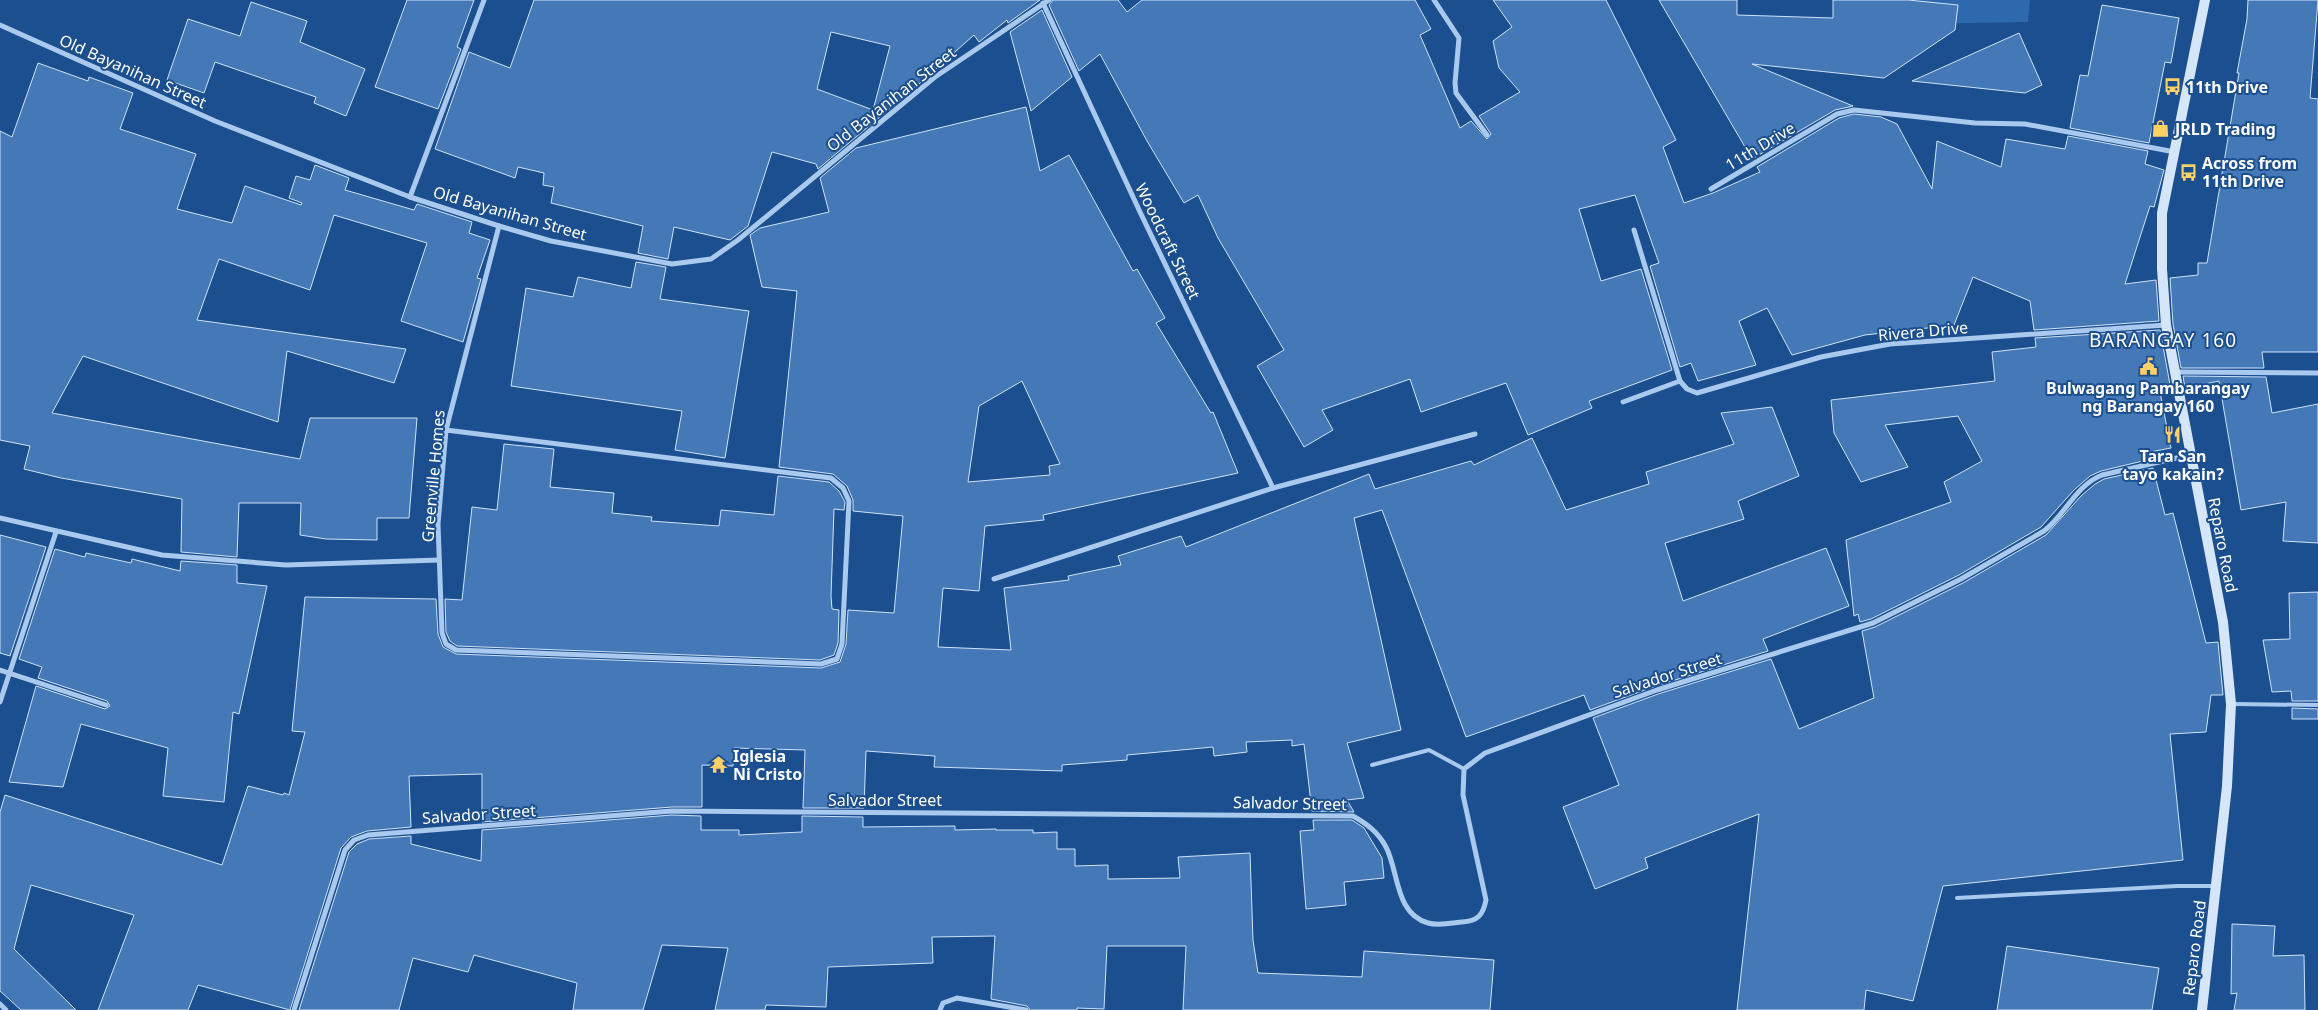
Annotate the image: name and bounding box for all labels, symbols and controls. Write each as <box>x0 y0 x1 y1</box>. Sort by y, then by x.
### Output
street label: Old Bayanihan Street <box>56 29 210 113</box>
street label: Old Bayanihan Street <box>822 41 960 157</box>
place label: 11th Drive <box>2186 76 2268 98</box>
bus stop icon: 11th Drive <box>2162 77 2182 97</box>
street label: 11th Drive <box>1721 117 1799 175</box>
place label: JRLD Trading <box>2173 118 2276 140</box>
shop icon: JRLD Trading <box>2151 119 2171 139</box>
place label: Across from 11th Drive <box>2202 152 2297 192</box>
bus stop icon: Across from 11th Drive <box>2178 162 2198 182</box>
street label: Woodcraft Street <box>1130 179 1206 303</box>
street label: Old Bayanihan Street <box>431 181 590 246</box>
street label: Rivera Drive <box>1877 316 1969 346</box>
district label: BARANGAY 160 <box>2089 327 2237 353</box>
public building icon: Bulwagang Pambarangay ng Barangay 160 <box>2138 357 2158 377</box>
place label: Bulwagang Pambarangay ng Barangay 160 <box>2046 377 2251 417</box>
street label: Greenville Homes <box>416 409 450 543</box>
restaurant icon: Tara San tayo kakain? <box>2163 425 2183 445</box>
place label: Tara San tayo kakain? <box>2122 445 2224 485</box>
street label: Reparo Road <box>2203 496 2243 594</box>
street label: Salvador Street <box>1609 647 1725 703</box>
place label: Iglesia Ni Cristo <box>733 745 802 785</box>
temple icon: Iglesia Ni Cristo <box>709 755 729 775</box>
street label: Salvador Street <box>828 789 942 811</box>
street label: Salvador Street <box>1233 791 1347 815</box>
street label: Salvador Street <box>421 799 537 829</box>
street label: Reparo Road <box>2177 899 2211 997</box>

